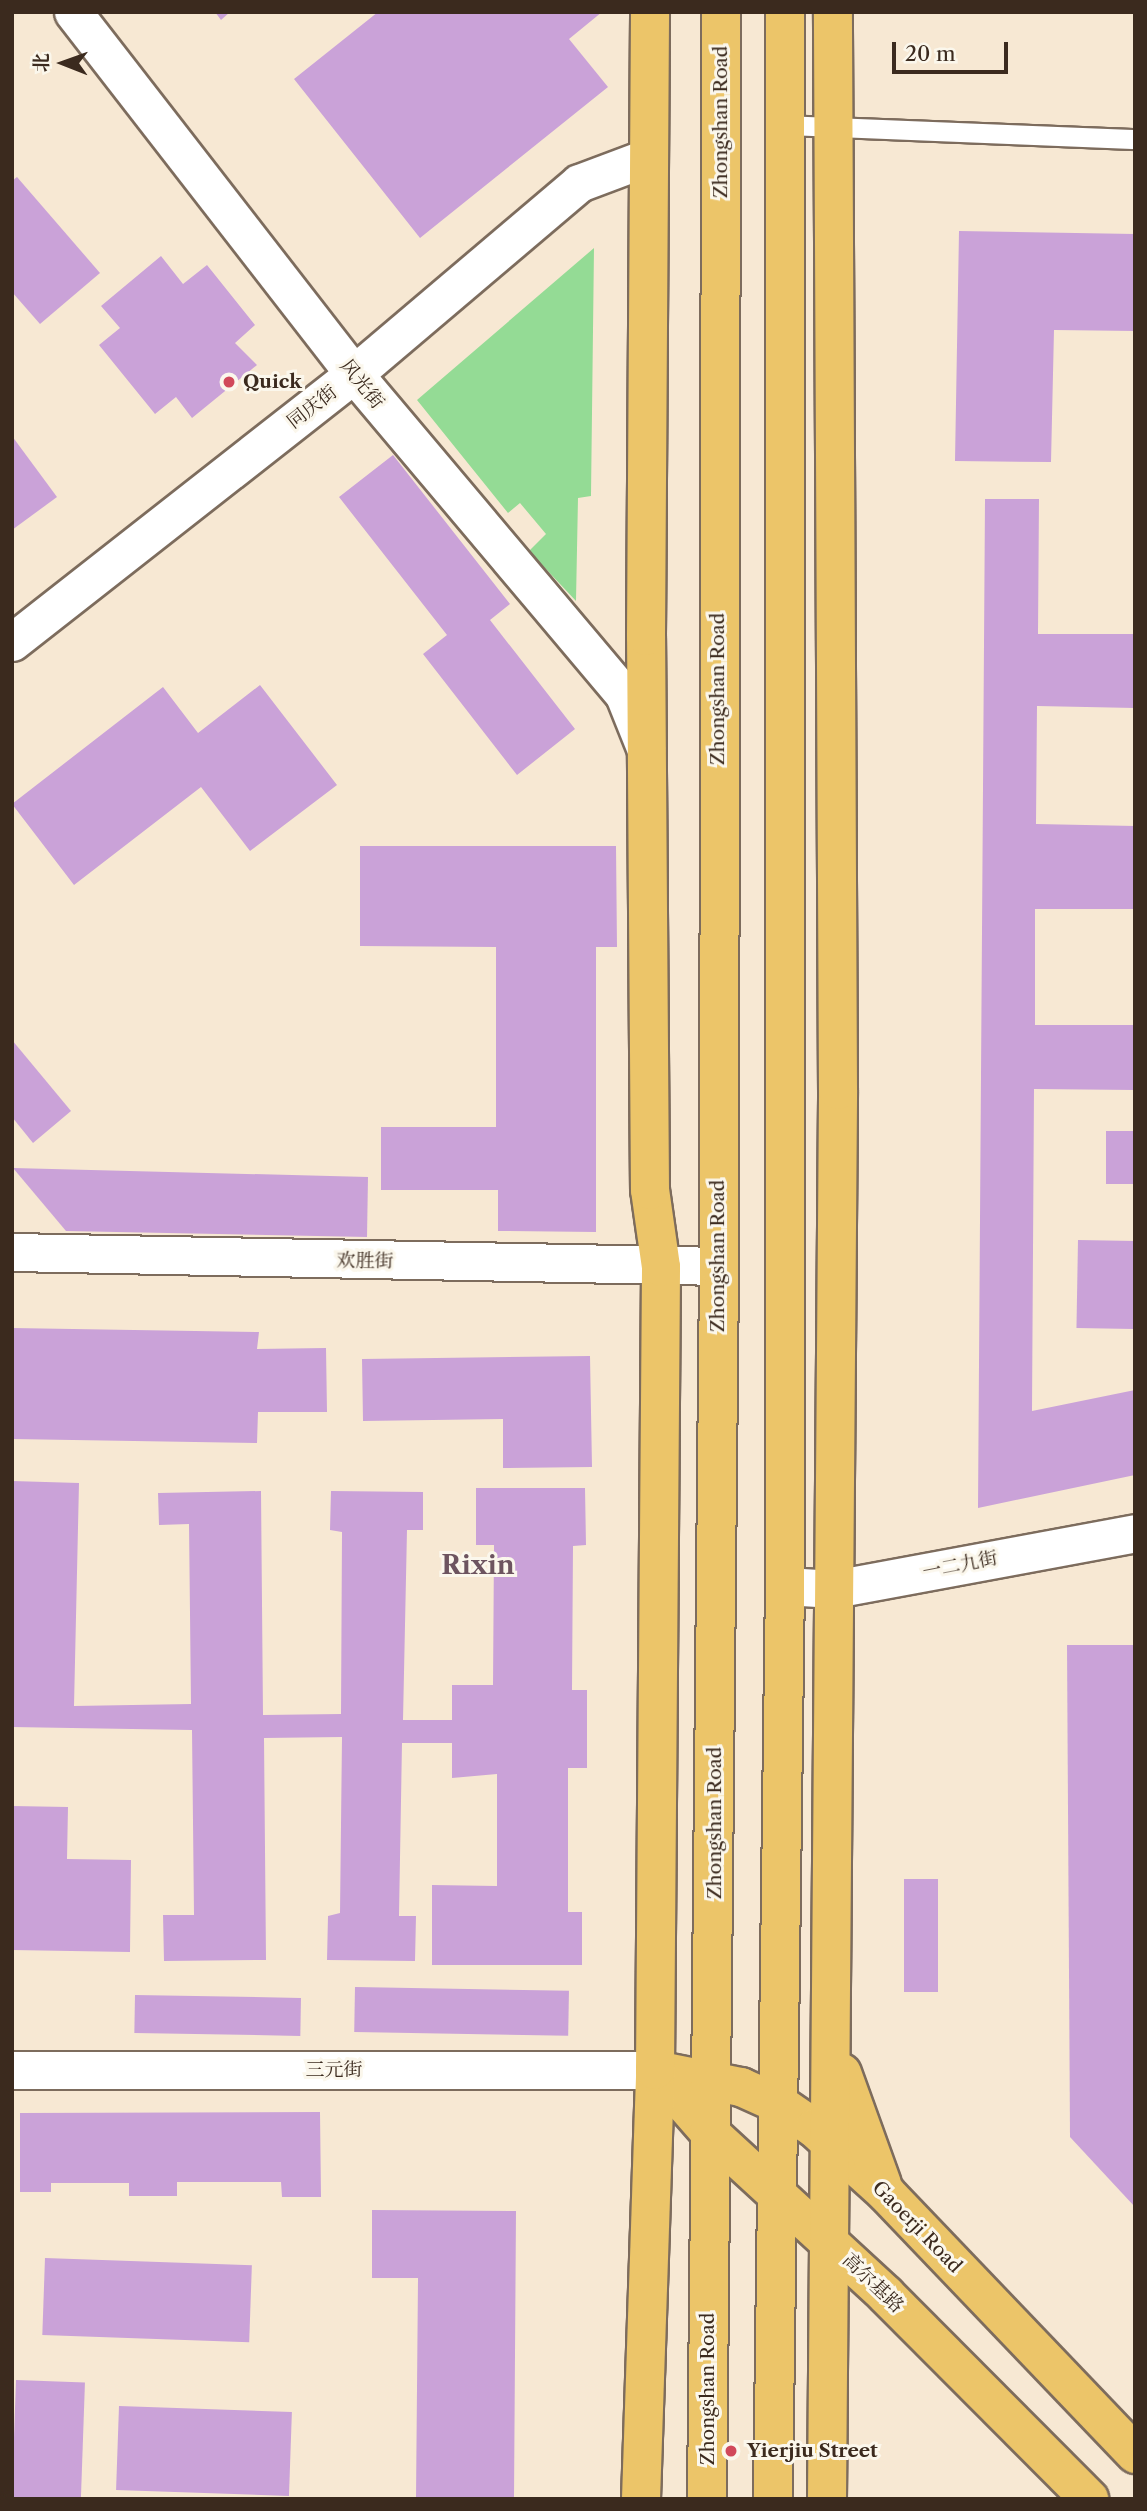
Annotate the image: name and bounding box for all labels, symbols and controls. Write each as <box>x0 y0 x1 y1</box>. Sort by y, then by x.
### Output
north arrow <box>28 28 98 98</box>
scale bar <box>895 28 1010 72</box>
text: 20 m <box>905 41 956 66</box>
street label: Zhongshan Road <box>710 46 732 198</box>
text: 北 <box>30 53 53 72</box>
street label: 风光街 <box>335 355 389 413</box>
place label: Quick <box>243 371 302 393</box>
marker: Quick <box>221 374 237 390</box>
street label: 同庆街 <box>283 380 341 434</box>
street label: Zhongshan Road <box>707 613 729 765</box>
street label: Zhongshan Road <box>707 1180 729 1332</box>
street label: 欢胜街 <box>336 1249 394 1273</box>
street label: 一二九街 <box>921 1547 999 1583</box>
district label: Rixin <box>441 1550 515 1582</box>
street label: Zhongshan Road <box>704 1747 726 1899</box>
street label: 三元街 <box>306 2059 362 2081</box>
street label: Gaoerji Road <box>868 2176 966 2278</box>
street label: 高尔基路 <box>838 2248 908 2318</box>
street label: Zhongshan Road <box>697 2313 719 2465</box>
place label: Yierjiu Street <box>747 2440 878 2462</box>
marker: Yierjiu Street <box>721 2441 741 2461</box>

